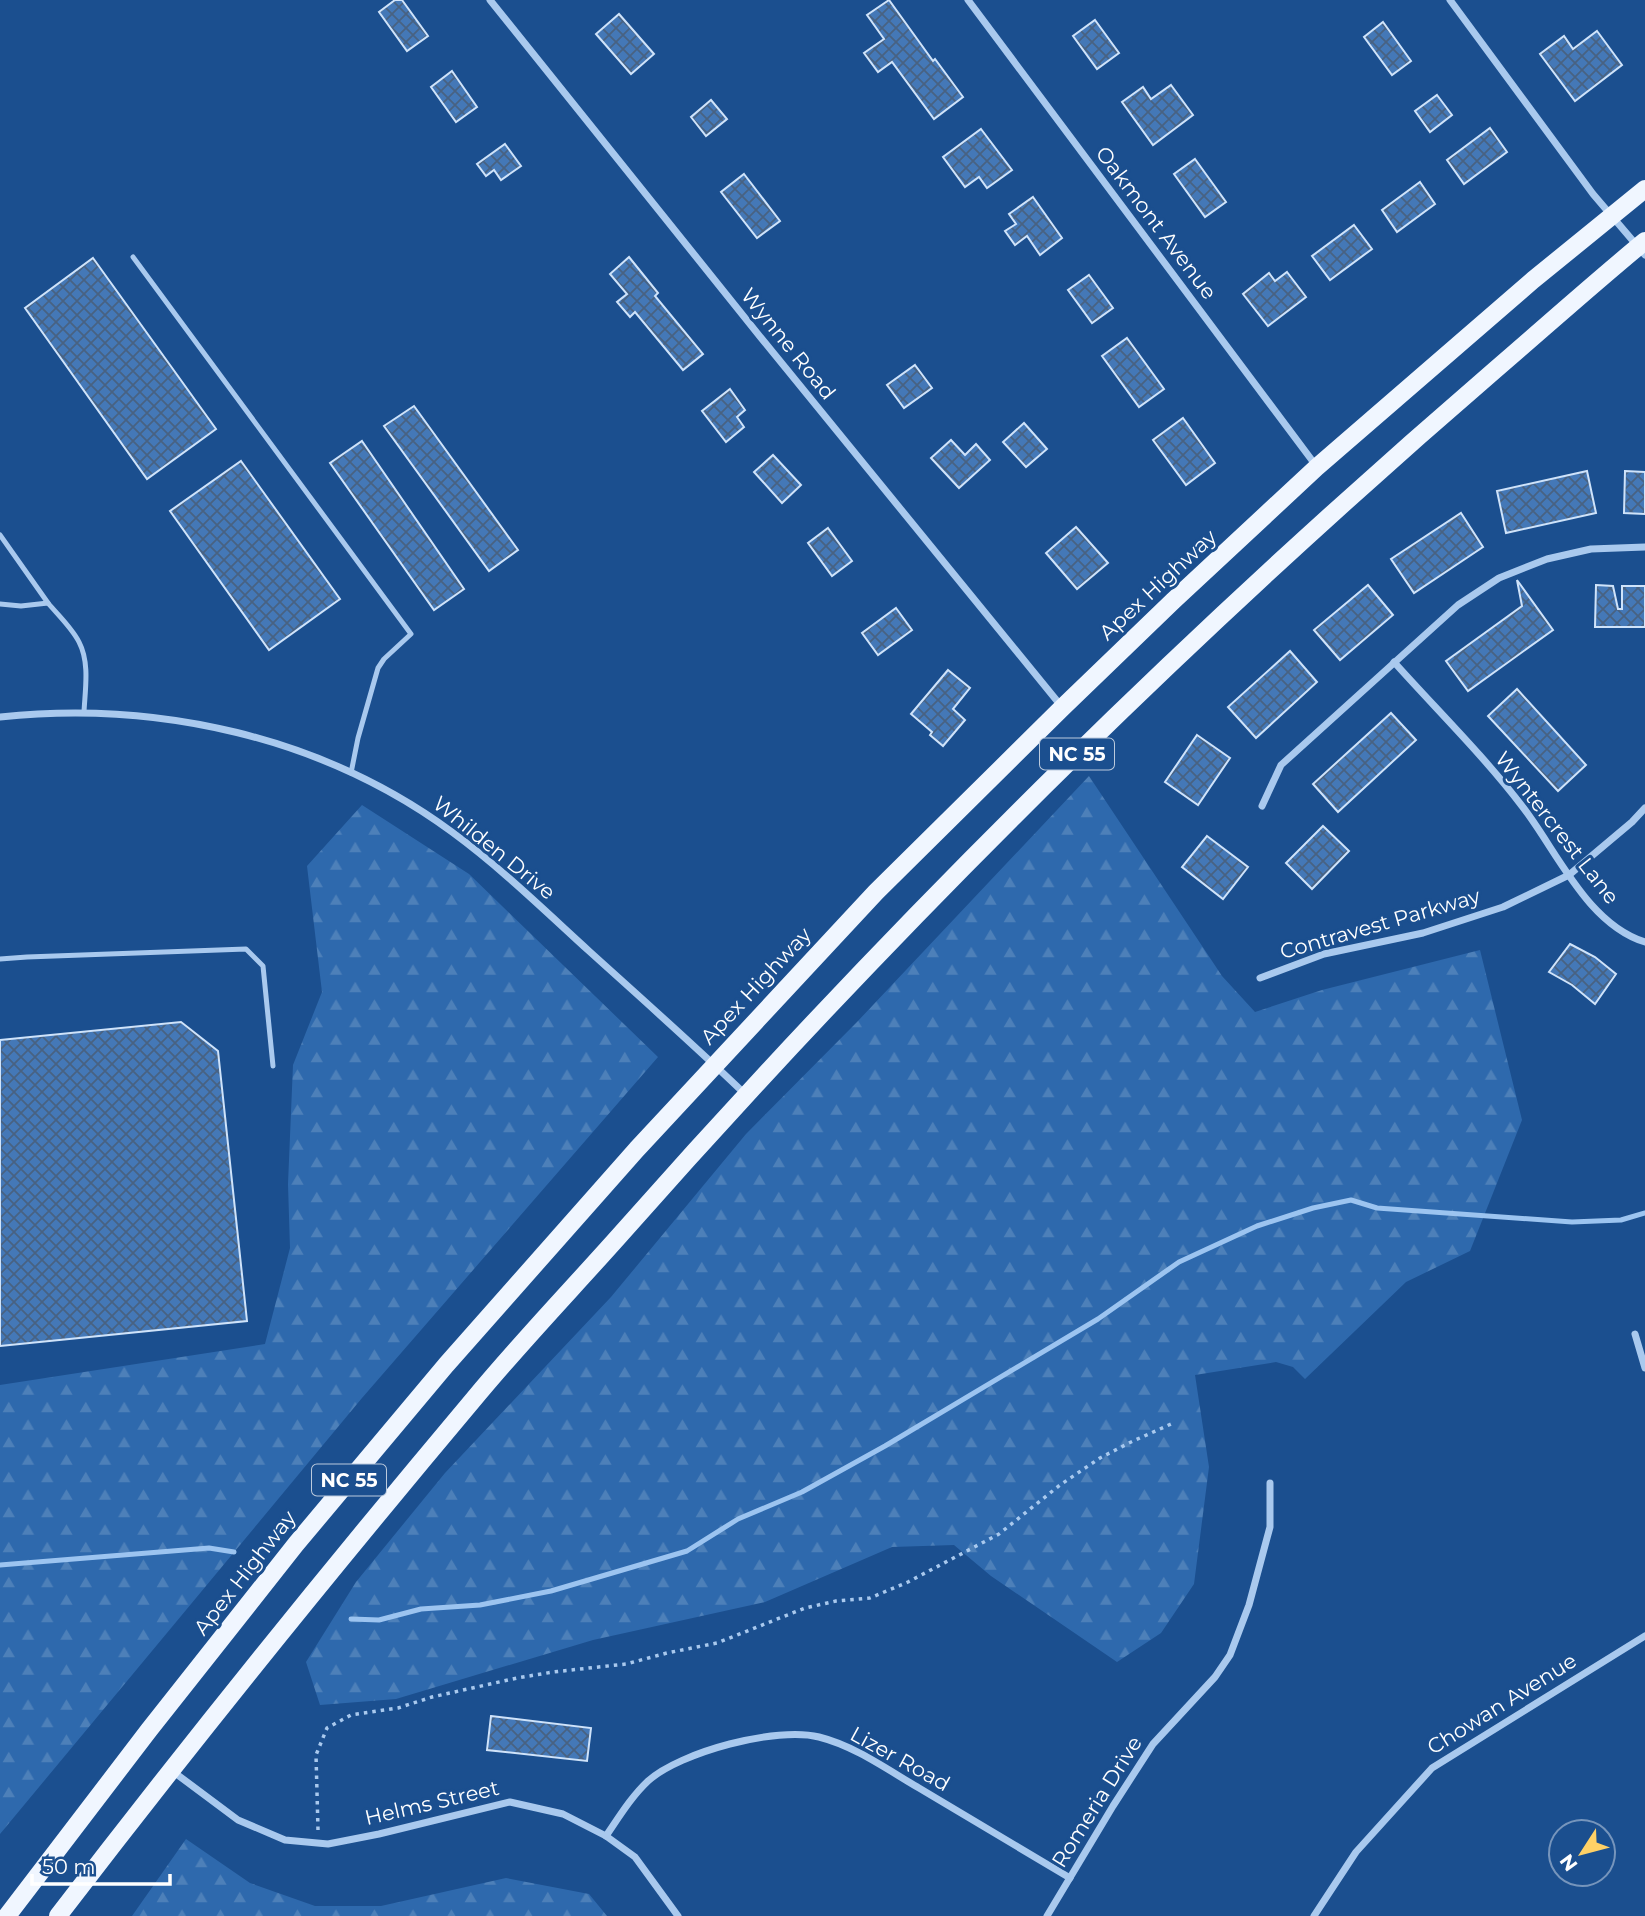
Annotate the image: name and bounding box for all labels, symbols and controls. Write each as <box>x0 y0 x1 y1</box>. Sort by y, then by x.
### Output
street label: Oakmont Avenue <box>1091 141 1222 304</box>
street label: Wynne Road <box>736 283 841 404</box>
street label: Apex Highway <box>1094 524 1222 645</box>
road number: NC 55 <box>1040 738 1114 769</box>
street label: Wyntercrest Lane <box>1490 747 1625 909</box>
street label: Whilden Drive <box>428 791 561 905</box>
street label: Contravest Parkway <box>1277 883 1483 964</box>
street label: Apex Highway <box>695 922 817 1049</box>
road number: NC 55 <box>312 1464 386 1496</box>
street label: Apex Highway <box>188 1505 301 1640</box>
street label: Chowan Avenue <box>1422 1648 1581 1760</box>
street label: Lizer Road <box>846 1721 954 1796</box>
street label: Romeria Drive <box>1046 1731 1147 1872</box>
street label: Helms Street <box>362 1775 501 1830</box>
north arrow <box>1547 1818 1617 1888</box>
scale bar <box>32 1842 170 1886</box>
text: N <box>1555 1850 1582 1876</box>
text: 50 m <box>42 1854 96 1879</box>

